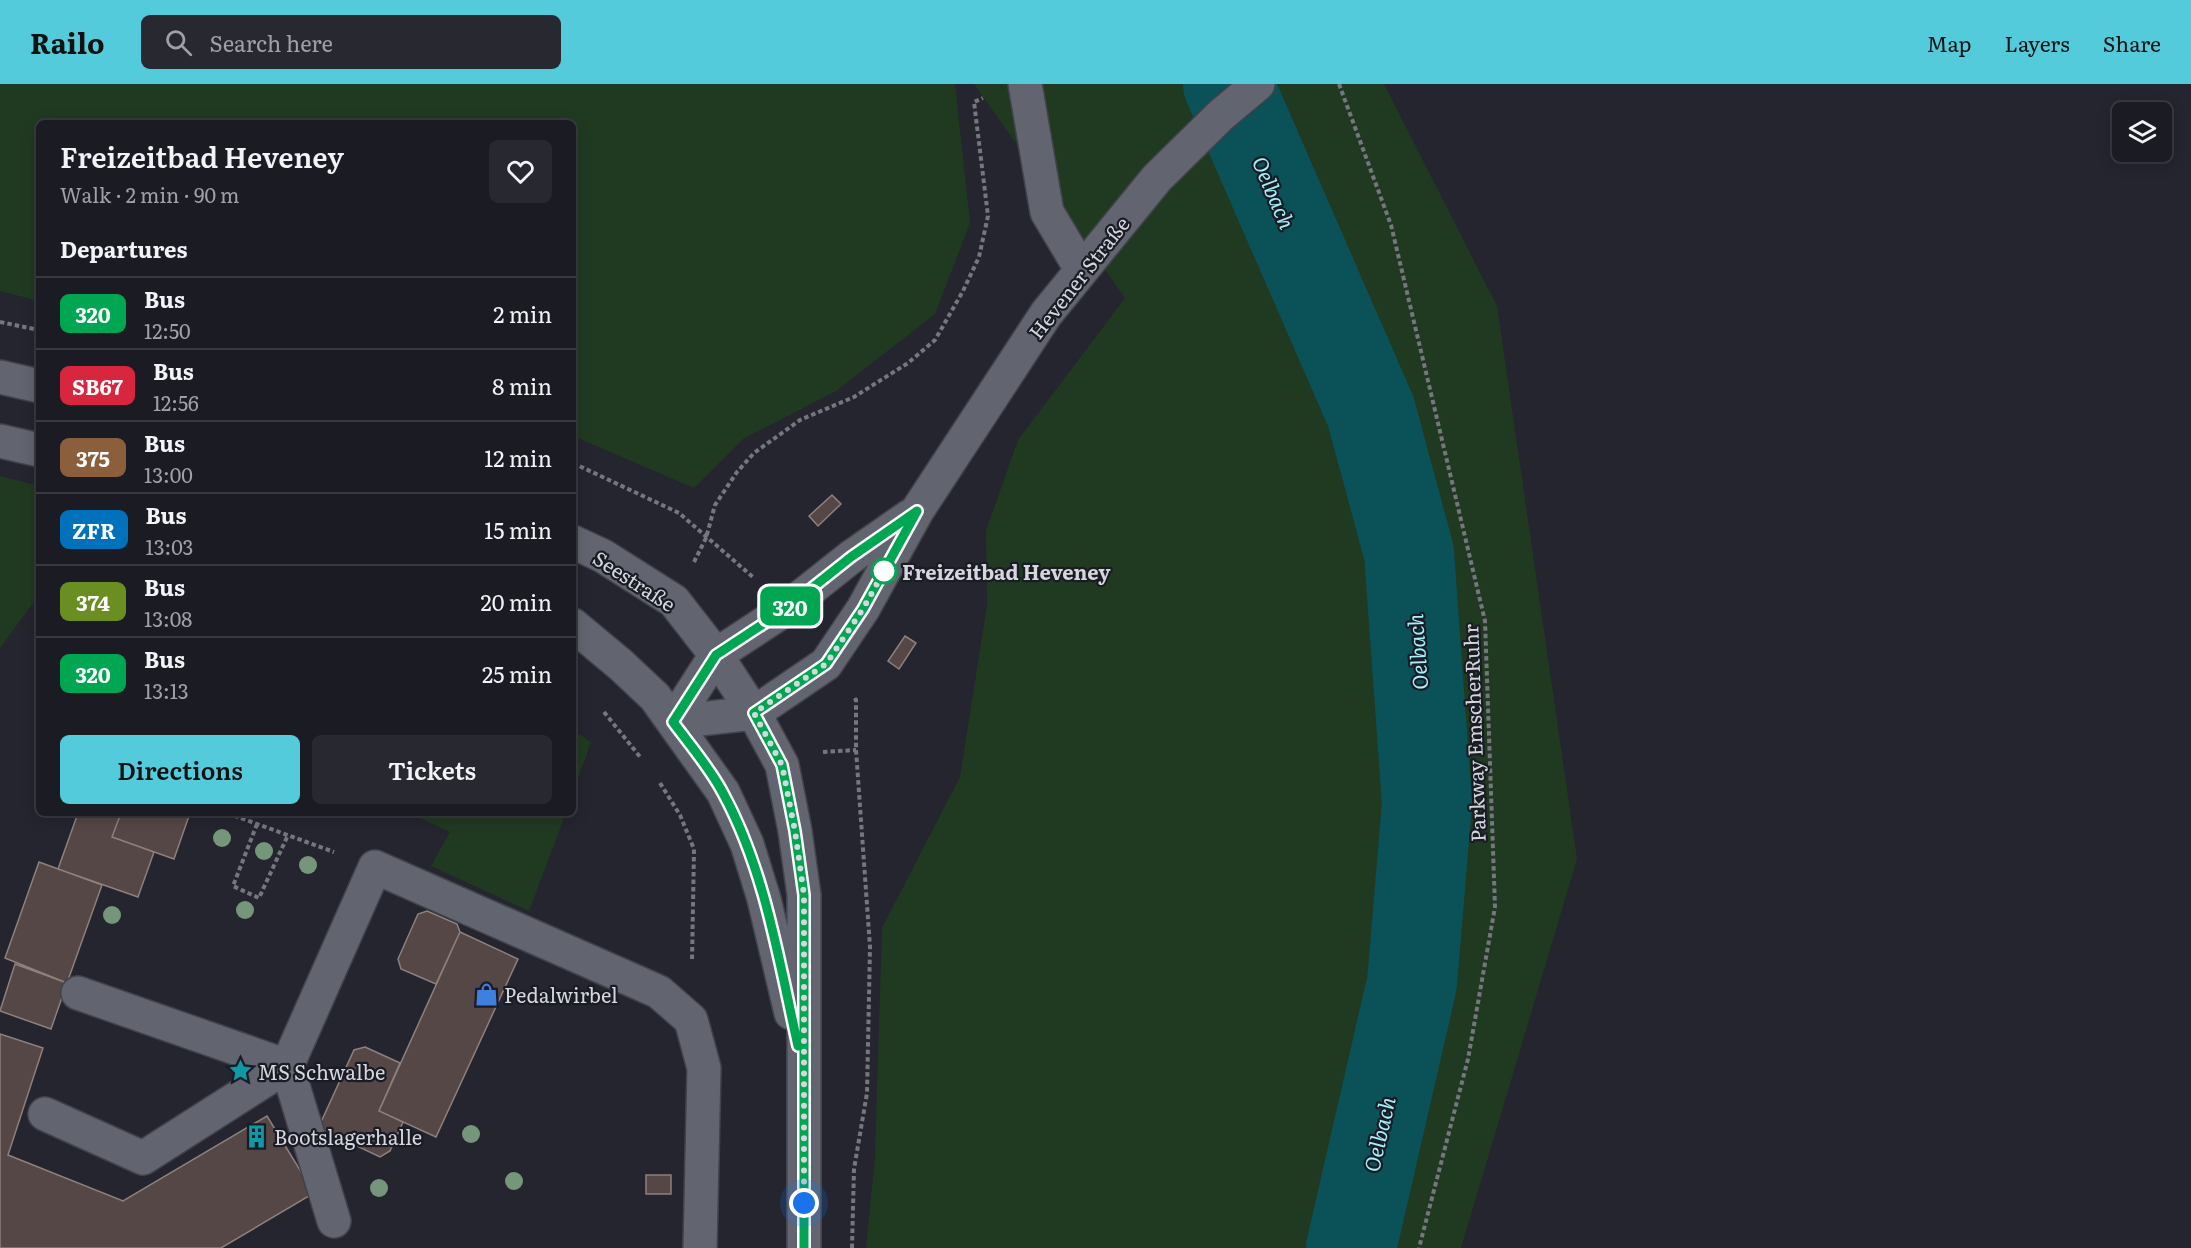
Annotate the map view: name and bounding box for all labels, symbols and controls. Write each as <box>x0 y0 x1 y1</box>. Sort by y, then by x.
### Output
search box <box>141 15 561 69</box>
text: Railo <box>30 21 105 63</box>
icon: search <box>162 26 195 59</box>
text: Search here <box>210 26 333 59</box>
text: Map <box>1927 27 1972 58</box>
text: Layers <box>2005 27 2070 58</box>
text: Share <box>2103 27 2161 58</box>
map controls <box>2112 102 2172 162</box>
button: layers <box>2112 102 2172 162</box>
text: Freizeitbad Heveney <box>60 135 344 177</box>
button: heart <box>489 140 552 203</box>
water label: Oelbach <box>1246 151 1304 234</box>
text: Walk · 2 min · 90 m <box>60 179 239 209</box>
street label: Hevener Straße <box>1020 209 1136 345</box>
text: Departures <box>60 232 187 265</box>
text: Bus <box>144 282 185 315</box>
text: 2 min <box>493 297 552 330</box>
text: 320 <box>75 298 111 329</box>
text: 12:50 <box>144 315 191 345</box>
text: Bus <box>153 354 194 387</box>
text: 8 min <box>492 369 552 402</box>
text: SB67 <box>72 370 123 401</box>
text: 12:56 <box>153 387 199 417</box>
text: Bus <box>144 426 185 459</box>
text: 12 min <box>484 441 552 474</box>
text: 375 <box>76 442 110 473</box>
text: 13:00 <box>144 459 193 489</box>
text: Bus <box>146 498 186 531</box>
text: 15 min <box>484 513 552 546</box>
text: ZFR <box>72 514 116 545</box>
text: 13:03 <box>146 531 193 561</box>
street label: Seestraße <box>588 542 682 618</box>
place label: Freizeitbad Heveney <box>902 556 1111 586</box>
marker: Freizeitbad Heveney <box>871 558 897 584</box>
text: Bus <box>144 570 185 603</box>
text: 20 min <box>480 585 552 618</box>
text: 374 <box>76 586 110 617</box>
line badge: 320 <box>756 586 824 626</box>
text: 320 <box>772 591 808 622</box>
text: 13:08 <box>144 603 192 633</box>
water label: Oelbach <box>1398 612 1434 691</box>
street label: Parkway EmscherRuhr <box>1454 623 1492 843</box>
text: Bus <box>144 642 185 675</box>
text: 25 min <box>482 657 552 690</box>
text: 320 <box>75 658 111 689</box>
text: 13:13 <box>144 675 189 705</box>
button: Directions <box>60 735 300 804</box>
button: Tickets <box>312 735 552 804</box>
place label: Pedalwirbel <box>504 979 618 1009</box>
shop icon: Pedalwirbel <box>473 981 499 1007</box>
place label: MS Schwalbe <box>258 1056 385 1086</box>
place icon: MS Schwalbe <box>227 1058 253 1084</box>
water label: Oelbach <box>1354 1093 1402 1175</box>
place label: Bootslagerhalle <box>274 1121 422 1151</box>
building icon: Bootslagerhalle <box>243 1123 269 1149</box>
your location <box>789 1188 819 1218</box>

